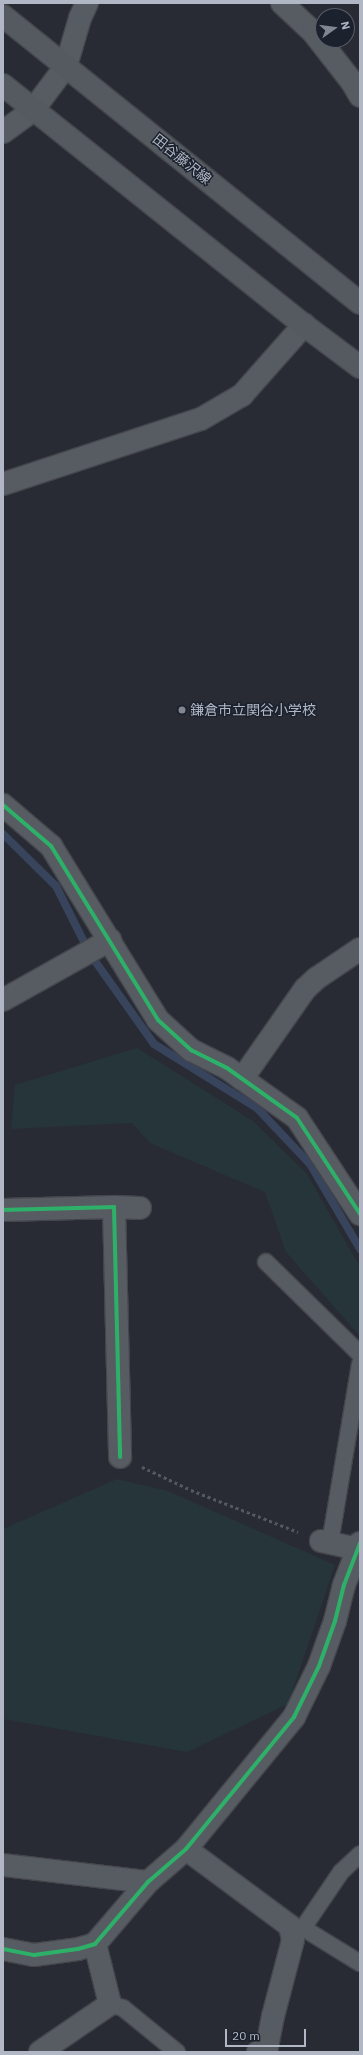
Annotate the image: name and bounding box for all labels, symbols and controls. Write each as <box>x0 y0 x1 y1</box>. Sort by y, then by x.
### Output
north arrow <box>315 8 355 48</box>
text: N <box>338 20 353 31</box>
street label: 田谷藤沢線 <box>150 130 214 188</box>
place label: 鎌倉市立関谷小学校 <box>190 702 316 718</box>
marker: 鎌倉市立関谷小学校 <box>177 705 187 715</box>
scale bar <box>227 2021 308 2047</box>
text: 20 m <box>232 2028 260 2043</box>

